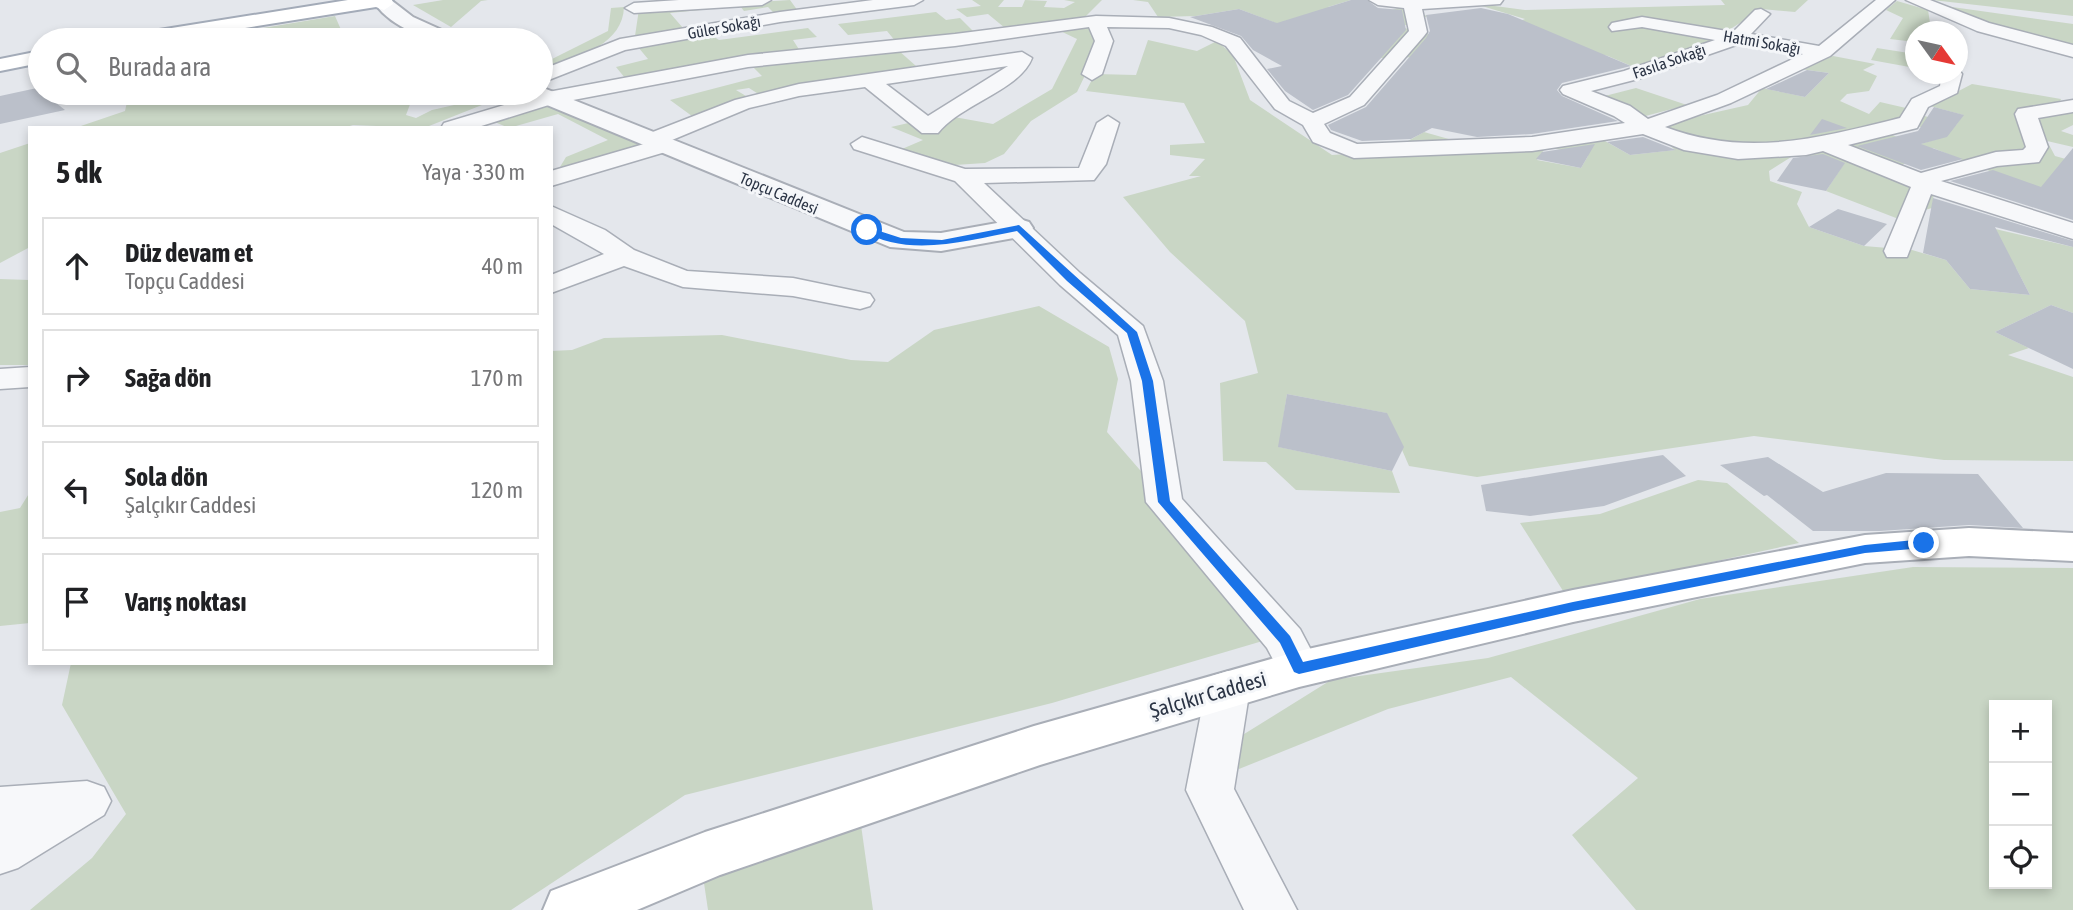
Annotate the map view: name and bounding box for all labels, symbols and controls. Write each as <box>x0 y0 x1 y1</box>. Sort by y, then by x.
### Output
street label: Güler Sokağı <box>686 12 762 43</box>
north arrow <box>1905 21 1968 84</box>
street label: Hatmi Sokağı <box>1722 26 1802 59</box>
search box <box>28 28 553 105</box>
street label: Fasıla Sokağı <box>1630 40 1708 83</box>
icon: search <box>52 48 90 86</box>
text: Burada ara <box>108 52 211 82</box>
text: 5 dk <box>56 155 102 189</box>
text: Yaya · 330 m <box>422 159 525 185</box>
street label: Topçu Caddesi <box>737 168 821 219</box>
route start <box>851 214 882 245</box>
text: Düz devam et <box>125 238 253 268</box>
icon: ahead <box>58 247 96 285</box>
text: 40 m <box>482 253 523 279</box>
text: Topçu Caddesi <box>125 268 245 294</box>
icon: right <box>58 359 96 397</box>
text: Sağa dön <box>125 363 211 393</box>
text: 170 m <box>471 365 523 391</box>
text: Sola dön <box>125 462 208 492</box>
icon: left <box>58 471 96 509</box>
text: 120 m <box>471 477 523 503</box>
text: Şalçıkır Caddesi <box>125 492 256 518</box>
route end <box>1908 527 1939 558</box>
icon: arrive <box>58 583 96 621</box>
text: Varış noktası <box>125 587 246 617</box>
street label: Şalçıkır Caddesi <box>1147 666 1269 722</box>
map controls <box>1989 700 2052 889</box>
button: + <box>1989 700 2052 763</box>
button: − <box>1989 763 2052 826</box>
button: locate <box>1989 826 2052 889</box>

